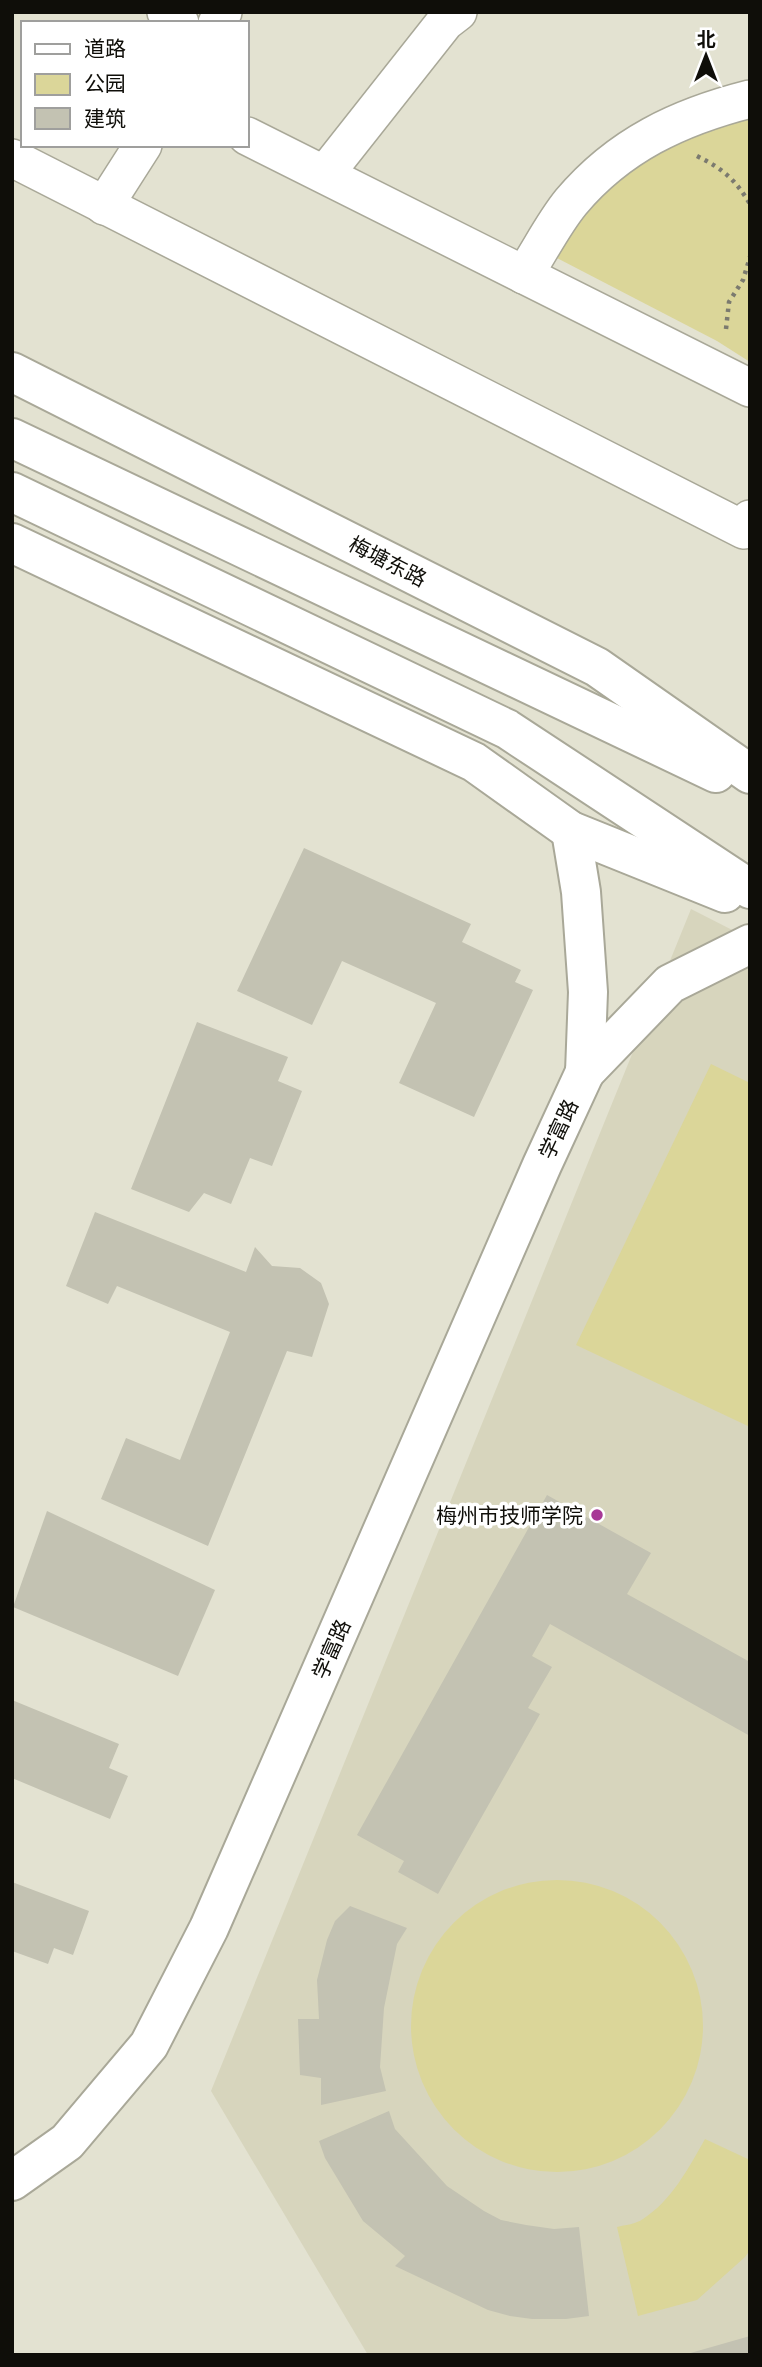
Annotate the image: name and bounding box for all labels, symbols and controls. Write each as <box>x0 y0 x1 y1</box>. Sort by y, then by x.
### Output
legend <box>21 21 248 147</box>
north arrow <box>671 21 741 91</box>
text: 北 <box>696 26 716 52</box>
text: 道路 <box>84 34 126 62</box>
text: 公园 <box>84 69 126 97</box>
text: 建筑 <box>84 104 126 132</box>
street label: 梅塘东路 <box>344 529 432 593</box>
street label: 学富路 <box>532 1095 584 1163</box>
place label: 梅州市技师学院 <box>436 1501 583 1529</box>
marker: 梅州市技师学院 <box>589 1507 605 1523</box>
street label: 学富路 <box>305 1615 357 1683</box>

